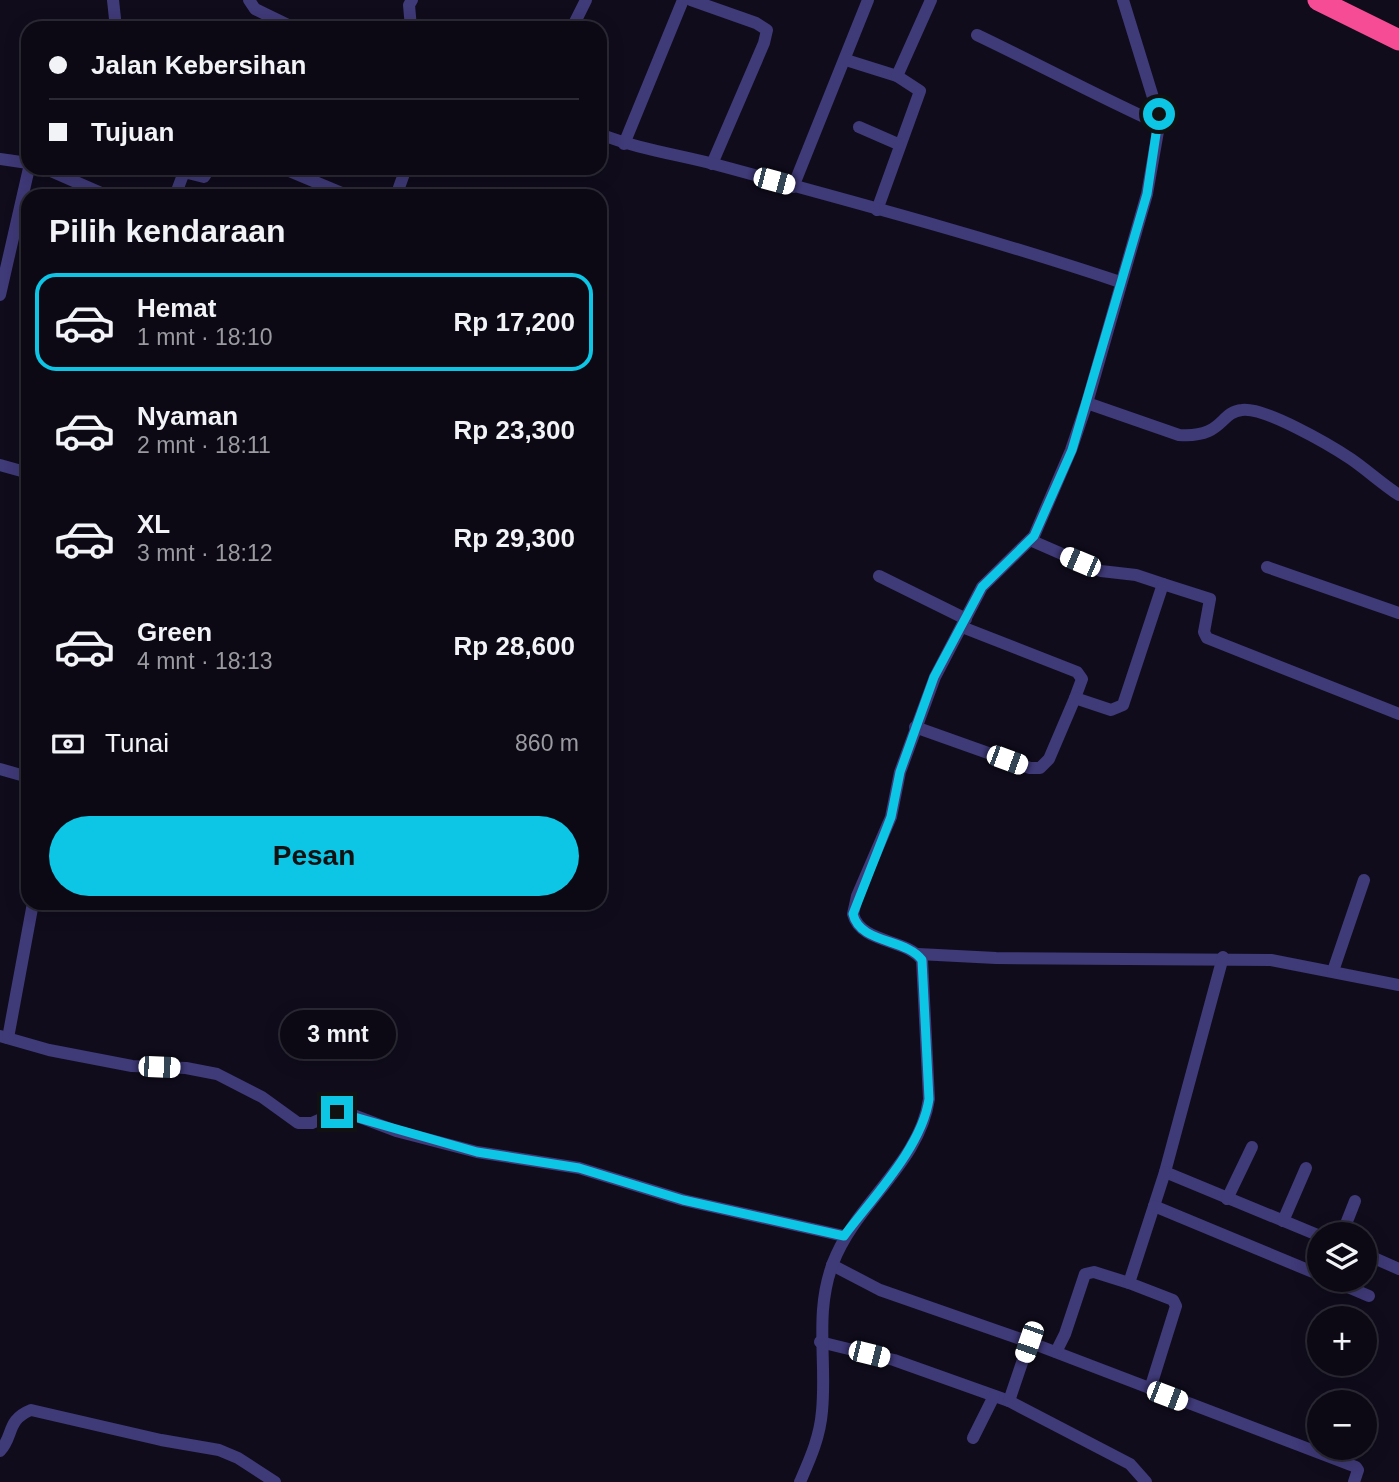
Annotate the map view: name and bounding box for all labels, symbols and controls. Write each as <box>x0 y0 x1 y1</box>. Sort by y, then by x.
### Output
text: Jalan Kebersihan <box>91 50 306 80</box>
route start <box>1143 98 1175 130</box>
text: Tujuan <box>91 117 174 147</box>
car <box>751 165 798 197</box>
text: Pilih kendaraan <box>49 213 286 249</box>
icon: car <box>53 291 116 354</box>
text: Hemat <box>137 293 216 323</box>
text: Rp 17,200 <box>454 307 575 337</box>
text: 1 mnt · 18:10 <box>137 324 273 350</box>
icon: car <box>53 399 116 462</box>
text: Nyaman <box>137 401 238 431</box>
text: Rp 23,300 <box>454 415 575 445</box>
text: 2 mnt · 18:11 <box>137 432 271 458</box>
icon: car <box>53 507 116 570</box>
text: XL <box>137 509 170 539</box>
text: Rp 29,300 <box>454 523 575 553</box>
text: 3 mnt · 18:12 <box>137 540 273 566</box>
car <box>1057 544 1104 580</box>
icon: car <box>53 615 116 678</box>
text: Green <box>137 617 212 647</box>
text: Rp 28,600 <box>454 631 575 661</box>
text: 4 mnt · 18:13 <box>137 648 273 674</box>
icon: cash <box>49 725 87 763</box>
text: Tunai <box>105 728 169 758</box>
text: 860 m <box>515 730 579 756</box>
car <box>984 743 1031 777</box>
button: Pesan <box>49 816 579 896</box>
callout: 3 mnt <box>279 1010 395 1060</box>
text: 3 mnt <box>307 1021 369 1047</box>
car <box>138 1056 181 1078</box>
route end <box>321 1096 353 1128</box>
map controls <box>1307 1222 1377 1460</box>
button: layers <box>1307 1222 1377 1292</box>
button: + <box>1307 1306 1377 1376</box>
car <box>1013 1319 1046 1365</box>
car <box>847 1339 892 1369</box>
car <box>1144 1379 1191 1413</box>
button: − <box>1307 1390 1377 1460</box>

